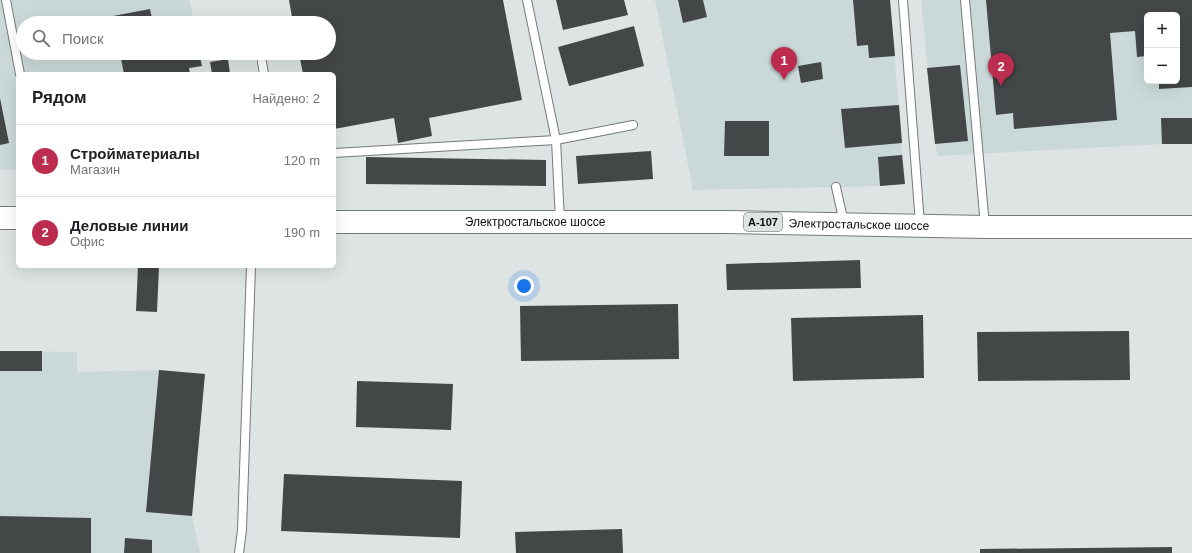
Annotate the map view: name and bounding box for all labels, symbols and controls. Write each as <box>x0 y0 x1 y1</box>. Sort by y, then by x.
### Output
map controls <box>1144 12 1180 84</box>
button: + <box>1144 12 1180 48</box>
search box <box>16 16 336 60</box>
icon: search <box>30 27 52 49</box>
text: Поиск <box>62 30 104 47</box>
pin: 1 <box>771 47 797 80</box>
button: − <box>1144 48 1180 84</box>
pin: 2 <box>988 53 1014 86</box>
text: Рядом <box>32 88 87 107</box>
text: Найдено: 2 <box>252 91 320 106</box>
text: Стройматериалы <box>70 145 200 162</box>
text: 1 <box>41 153 49 168</box>
text: 120 m <box>284 153 320 168</box>
text: Магазин <box>70 162 120 177</box>
road number: А-107 <box>744 213 782 231</box>
street label: Электростальское шоссе <box>465 215 606 229</box>
street label: Электростальское шоссе <box>789 216 930 233</box>
text: Деловые линии <box>70 217 189 234</box>
text: 2 <box>41 225 49 240</box>
text: 190 m <box>284 225 320 240</box>
text: Офис <box>70 234 105 249</box>
your location <box>514 276 534 296</box>

